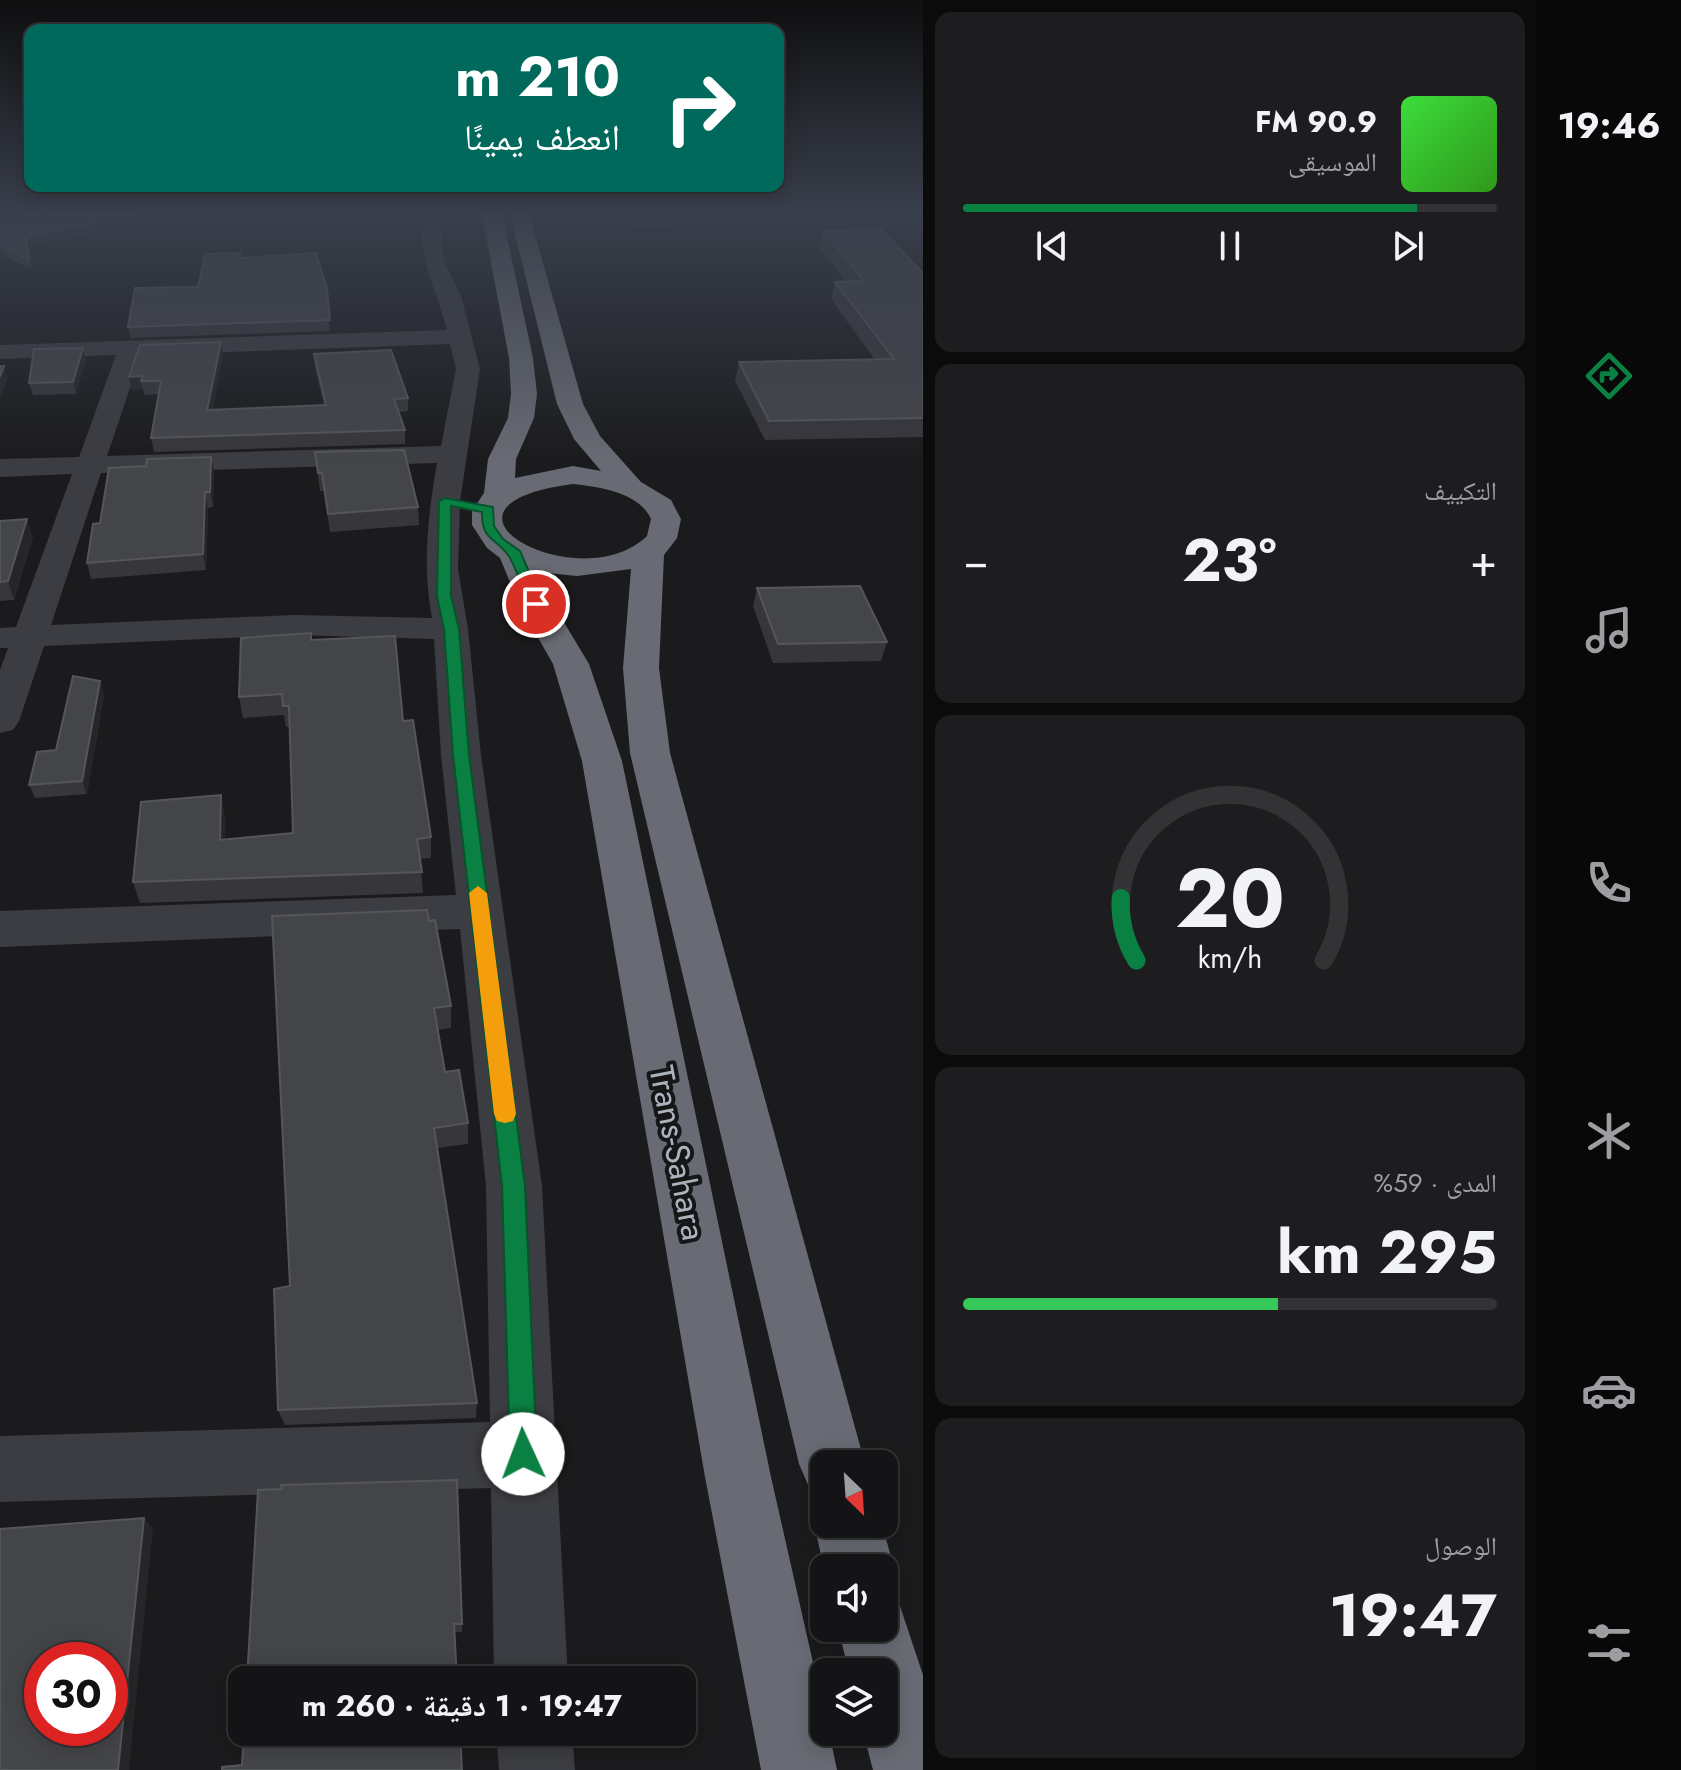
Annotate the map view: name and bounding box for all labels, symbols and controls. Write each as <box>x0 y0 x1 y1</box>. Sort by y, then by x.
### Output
text: 210 m <box>455 36 620 117</box>
icon: right <box>648 56 752 160</box>
text: 19:46 <box>1557 99 1661 151</box>
text: 90.9 FM <box>1255 100 1377 143</box>
text: انعطف يمينًا <box>464 111 620 163</box>
text: الموسيقى <box>1288 143 1377 181</box>
icon: previous <box>1030 224 1074 268</box>
icon: pause <box>1208 224 1252 268</box>
icon: next <box>1386 224 1430 268</box>
icon: directions <box>1581 348 1637 404</box>
text: التكييف <box>1424 472 1497 510</box>
text: 23° <box>1182 517 1277 604</box>
text: − <box>963 529 989 593</box>
text: + <box>1470 529 1497 593</box>
pin <box>502 570 570 638</box>
icon: arrive <box>514 582 558 626</box>
icon: music <box>1581 602 1637 658</box>
text: 20 <box>1175 838 1285 958</box>
icon: phone <box>1581 855 1637 911</box>
text: km/h <box>1198 937 1262 979</box>
street label: Trans-Sahara <box>637 1062 718 1245</box>
icon: climate <box>1581 1108 1637 1164</box>
text: المدى · 59% <box>1374 1164 1497 1202</box>
text: 295 km <box>1277 1209 1497 1296</box>
icon: car <box>1581 1362 1637 1418</box>
position arrow <box>481 1412 565 1496</box>
north arrow <box>810 1450 898 1538</box>
map controls <box>810 1450 898 1746</box>
text: الوصول <box>1425 1527 1497 1565</box>
button: sound <box>810 1554 898 1642</box>
text: 19:47 <box>1329 1572 1497 1659</box>
icon: filters <box>1581 1615 1637 1671</box>
speed limit sign: 30 <box>24 1642 128 1746</box>
button: layers <box>810 1658 898 1746</box>
text: 19:47 · 1 دقيقة · 260 m <box>302 1684 622 1727</box>

